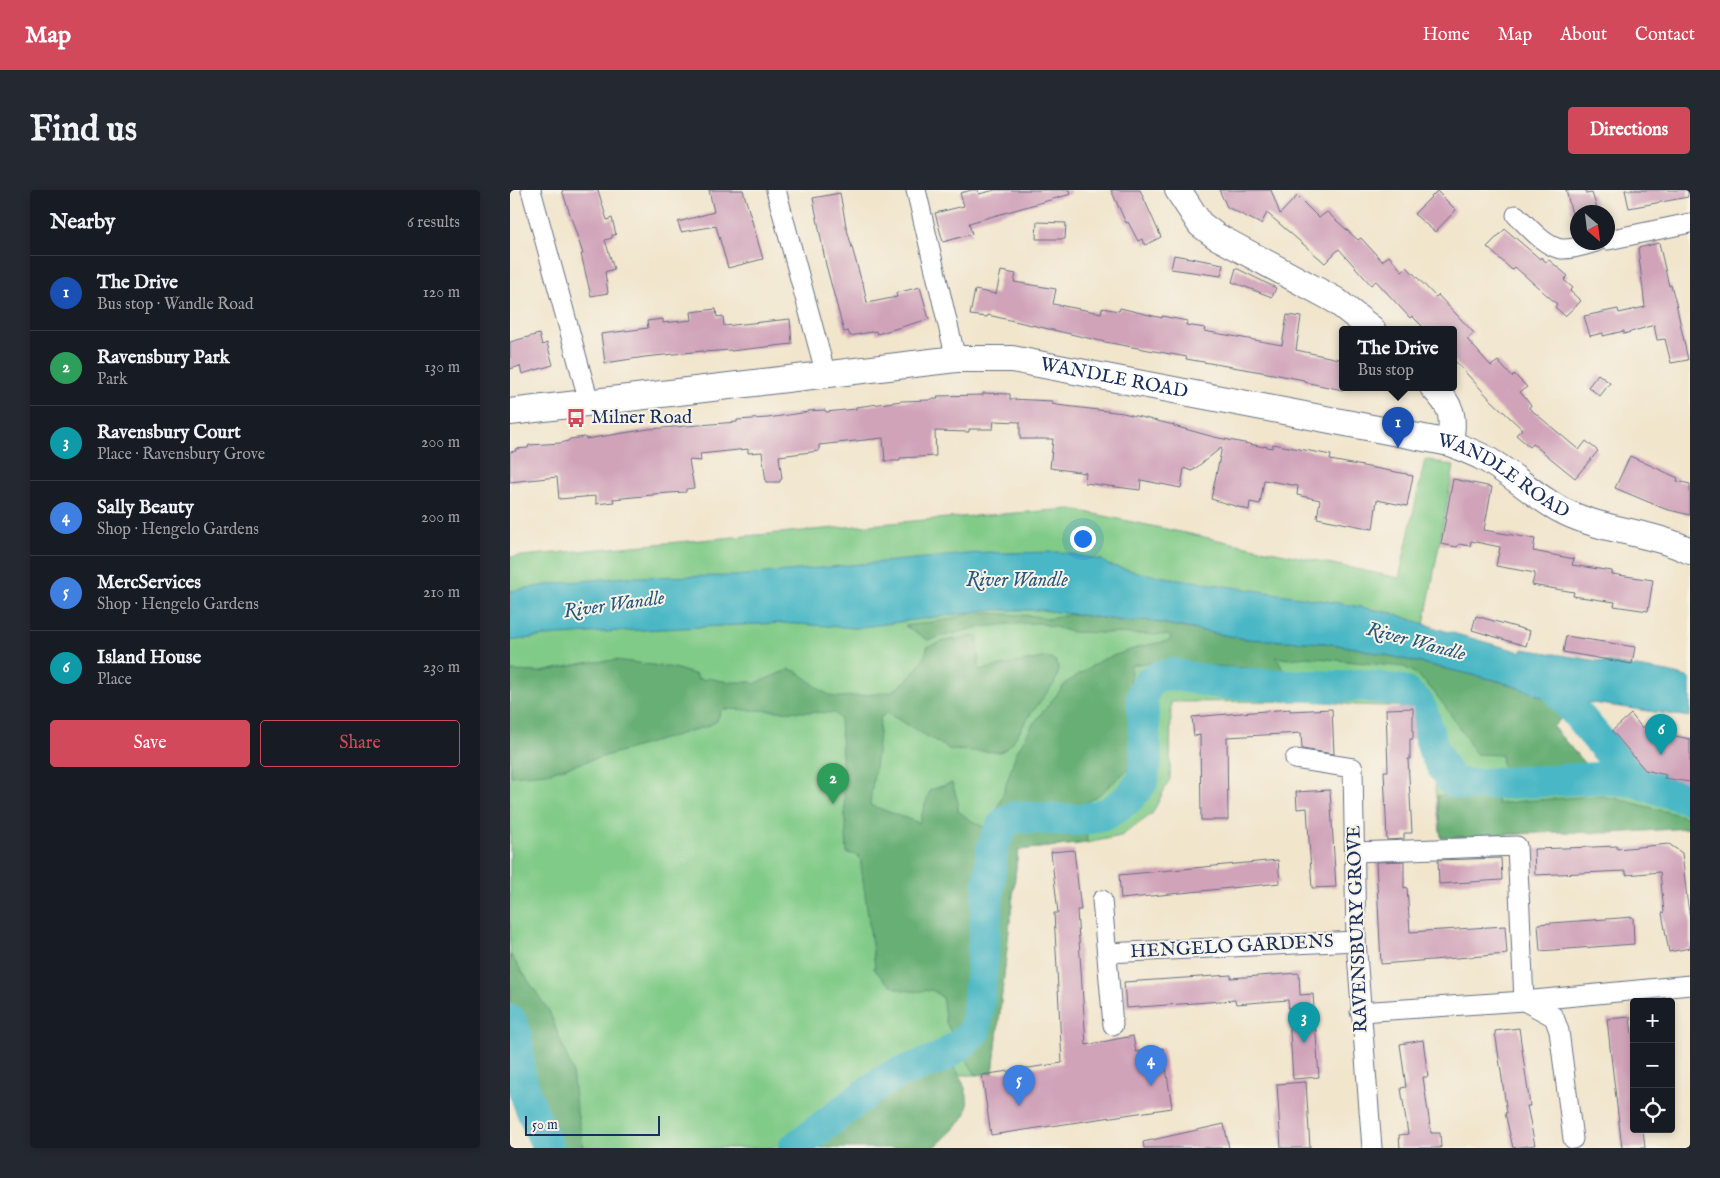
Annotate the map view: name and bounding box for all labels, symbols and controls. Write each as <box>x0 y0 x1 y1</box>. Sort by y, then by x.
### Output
text: Map <box>25 20 71 51</box>
text: Home <box>1423 24 1470 47</box>
text: Map <box>1498 24 1532 47</box>
text: About <box>1560 24 1607 47</box>
text: Contact <box>1635 24 1695 47</box>
button: Directions <box>1568 107 1690 154</box>
text: Find us <box>30 108 137 153</box>
north arrow <box>1570 205 1615 250</box>
text: Nearby <box>50 209 115 236</box>
text: 6 results <box>407 213 460 233</box>
text: The Drive <box>97 271 178 295</box>
text: 1 <box>63 283 69 303</box>
text: 120 m <box>423 283 460 303</box>
text: Bus stop · Wandle Road <box>97 295 253 315</box>
popup <box>1339 326 1457 391</box>
text: The Drive <box>1357 337 1439 361</box>
text: Ravensbury Park <box>97 346 230 370</box>
street label: WANDLE ROAD <box>1038 353 1190 404</box>
text: 2 <box>62 358 70 378</box>
text: 130 m <box>424 358 460 378</box>
text: Bus stop <box>1357 361 1414 381</box>
text: Park <box>97 370 127 390</box>
place label: Milner Road <box>591 406 693 430</box>
bus stop icon: Milner Road <box>565 407 587 429</box>
pin: 1 <box>1382 407 1414 448</box>
text: Ravensbury Court <box>97 421 241 445</box>
street label: WANDLE ROAD <box>1436 429 1573 524</box>
text: 3 <box>63 433 69 453</box>
text: 200 m <box>421 433 460 453</box>
text: Place · Ravensbury Grove <box>97 445 265 465</box>
text: Sally Beauty <box>97 496 194 520</box>
text: 4 <box>62 508 70 528</box>
text: 200 m <box>421 508 460 528</box>
text: Shop · Hengelo Gardens <box>97 520 259 540</box>
your location <box>1070 526 1096 552</box>
water label: River Wandle <box>966 568 1068 593</box>
text: MercServices <box>97 571 201 595</box>
text: 5 <box>63 583 69 603</box>
text: 210 m <box>423 583 460 603</box>
water label: River Wandle <box>562 585 666 624</box>
text: Shop · Hengelo Gardens <box>97 595 259 615</box>
water label: River Wandle <box>1364 617 1469 667</box>
text: Island House <box>97 646 201 670</box>
text: 6 <box>63 658 69 678</box>
text: 230 m <box>423 658 460 678</box>
text: Place <box>97 670 132 690</box>
pin: 6 <box>1645 714 1677 755</box>
button: Save <box>50 720 250 767</box>
button: Share <box>260 720 460 767</box>
pin: 2 <box>817 763 849 804</box>
street label: RAVENSBURY GROVE <box>1342 825 1374 1033</box>
street label: HENGELO GARDENS <box>1130 930 1334 964</box>
map controls <box>1630 998 1675 1133</box>
button: + <box>1630 998 1675 1043</box>
pin: 3 <box>1288 1002 1320 1043</box>
button: − <box>1630 1043 1675 1088</box>
pin: 4 <box>1135 1045 1167 1086</box>
pin: 5 <box>1003 1065 1035 1106</box>
button: locate <box>1630 1088 1675 1133</box>
scale bar <box>525 1113 660 1136</box>
text: 50 m <box>532 1116 558 1134</box>

